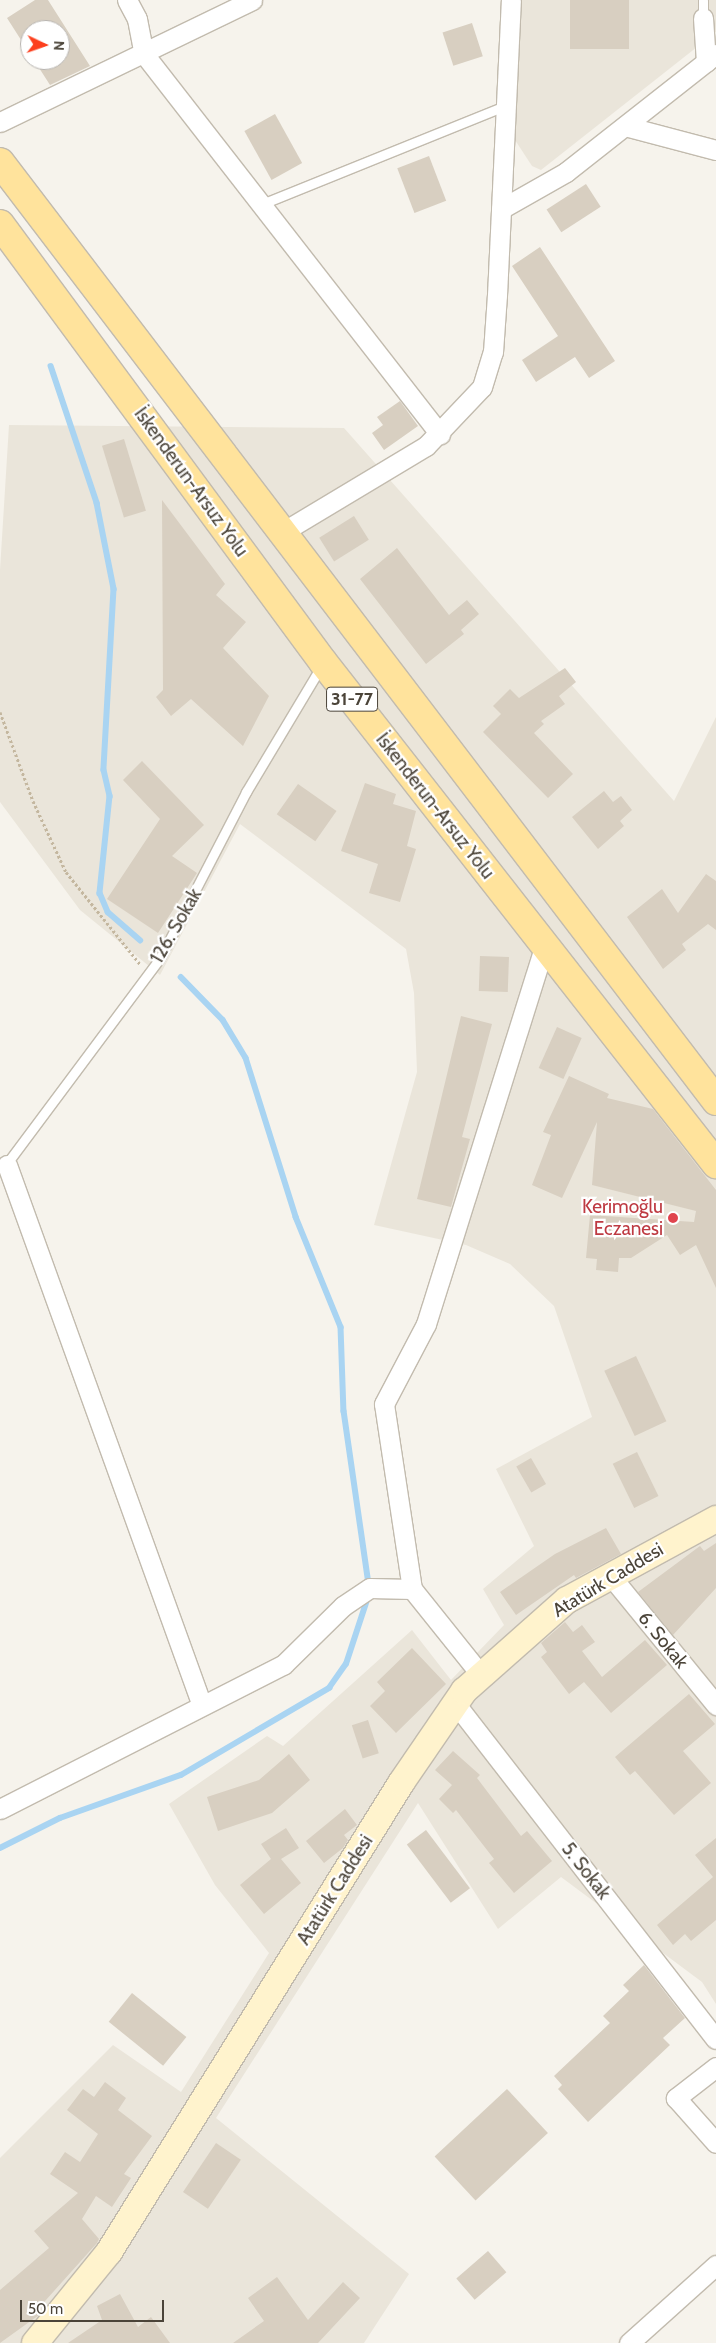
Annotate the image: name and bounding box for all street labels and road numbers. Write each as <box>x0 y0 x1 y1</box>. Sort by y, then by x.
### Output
street label: İskenderun-Arsuz Yolu <box>129 403 253 561</box>
road number: 31-77 <box>326 684 378 714</box>
street label: İskenderun-Arsuz Yolu <box>371 729 499 883</box>
street label: 126. Sokak <box>145 884 207 968</box>
street label: Atatürk Caddesi <box>548 1538 668 1622</box>
street label: 6. Sokak <box>633 1607 693 1673</box>
street label: Atatürk Caddesi <box>292 1831 378 1949</box>
street label: 5. Sokak <box>557 1838 615 1904</box>

